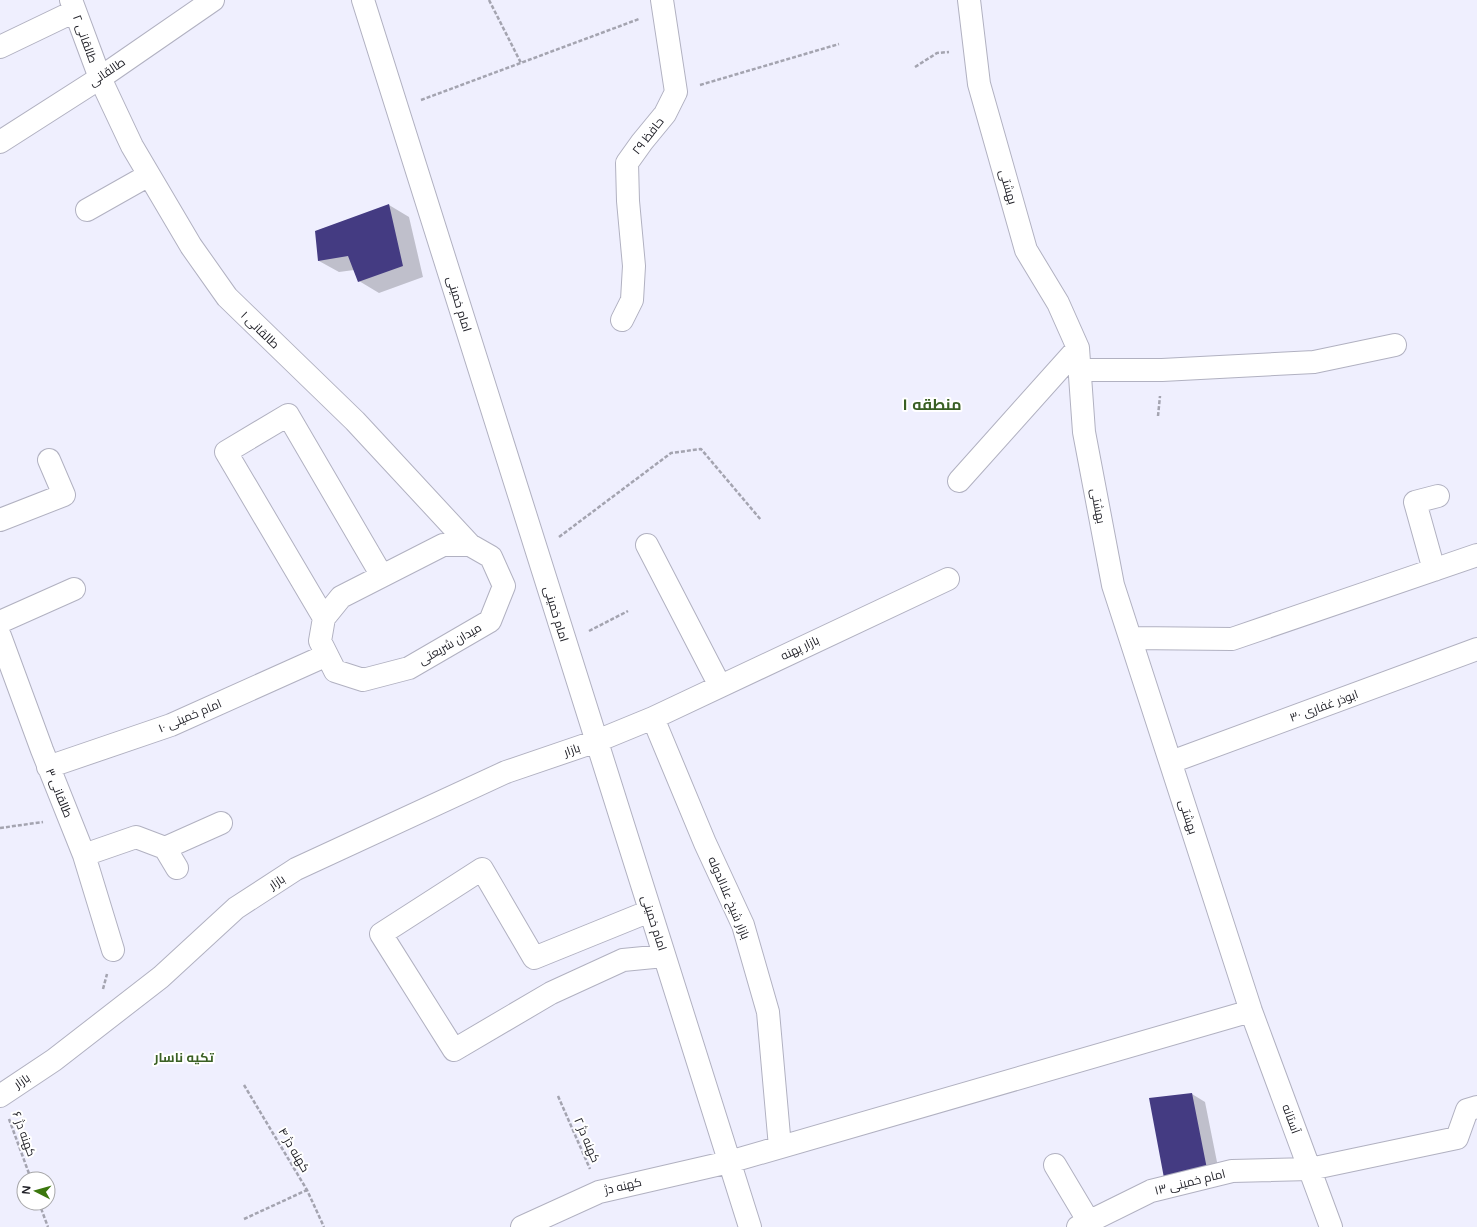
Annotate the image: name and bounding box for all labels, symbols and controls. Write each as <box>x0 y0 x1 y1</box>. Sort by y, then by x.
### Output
street label: طالقانی ۲ <box>70 13 100 65</box>
street label: طالقانی <box>86 55 128 89</box>
street label: حافظ ۲۹ <box>629 115 667 157</box>
street label: بهشتی <box>996 168 1020 206</box>
street label: امام خمینی <box>443 274 474 334</box>
street label: طالقانی ۱ <box>238 308 282 352</box>
district label: منطقه ۱ <box>902 395 962 415</box>
street label: بهشتی <box>1088 487 1108 525</box>
street label: امام خمینی <box>540 584 571 644</box>
street label: میدان شریعتی <box>416 620 484 668</box>
street label: بازار پهنه <box>778 633 822 665</box>
street label: ابوذر غفاری ۳۰ <box>1288 687 1360 725</box>
street label: امام خمینی ۱۰ <box>156 696 224 737</box>
street label: بازار <box>561 741 582 760</box>
street label: طالقانی ۳ <box>43 766 75 820</box>
street label: بهشتی <box>1176 798 1200 836</box>
street label: بازار شیخ علاالدوله <box>704 855 753 942</box>
street label: بازار <box>266 872 288 893</box>
street label: امام خمینی <box>638 893 670 953</box>
district label: تکیه ناسار <box>153 1050 214 1066</box>
street label: بازار <box>11 1071 33 1092</box>
street label: آستانه <box>1279 1102 1303 1136</box>
street label: کهنه دژ ۶ <box>9 1110 39 1158</box>
street label: کهنه دژ ۲ <box>571 1115 603 1165</box>
street label: کهنه دژ ۴ <box>275 1125 313 1175</box>
street label: امام خمینی ۱۳ <box>1153 1166 1227 1199</box>
north arrow <box>16 1171 56 1211</box>
street label: کهنه دژ <box>602 1175 643 1197</box>
text: N <box>20 1185 33 1195</box>

